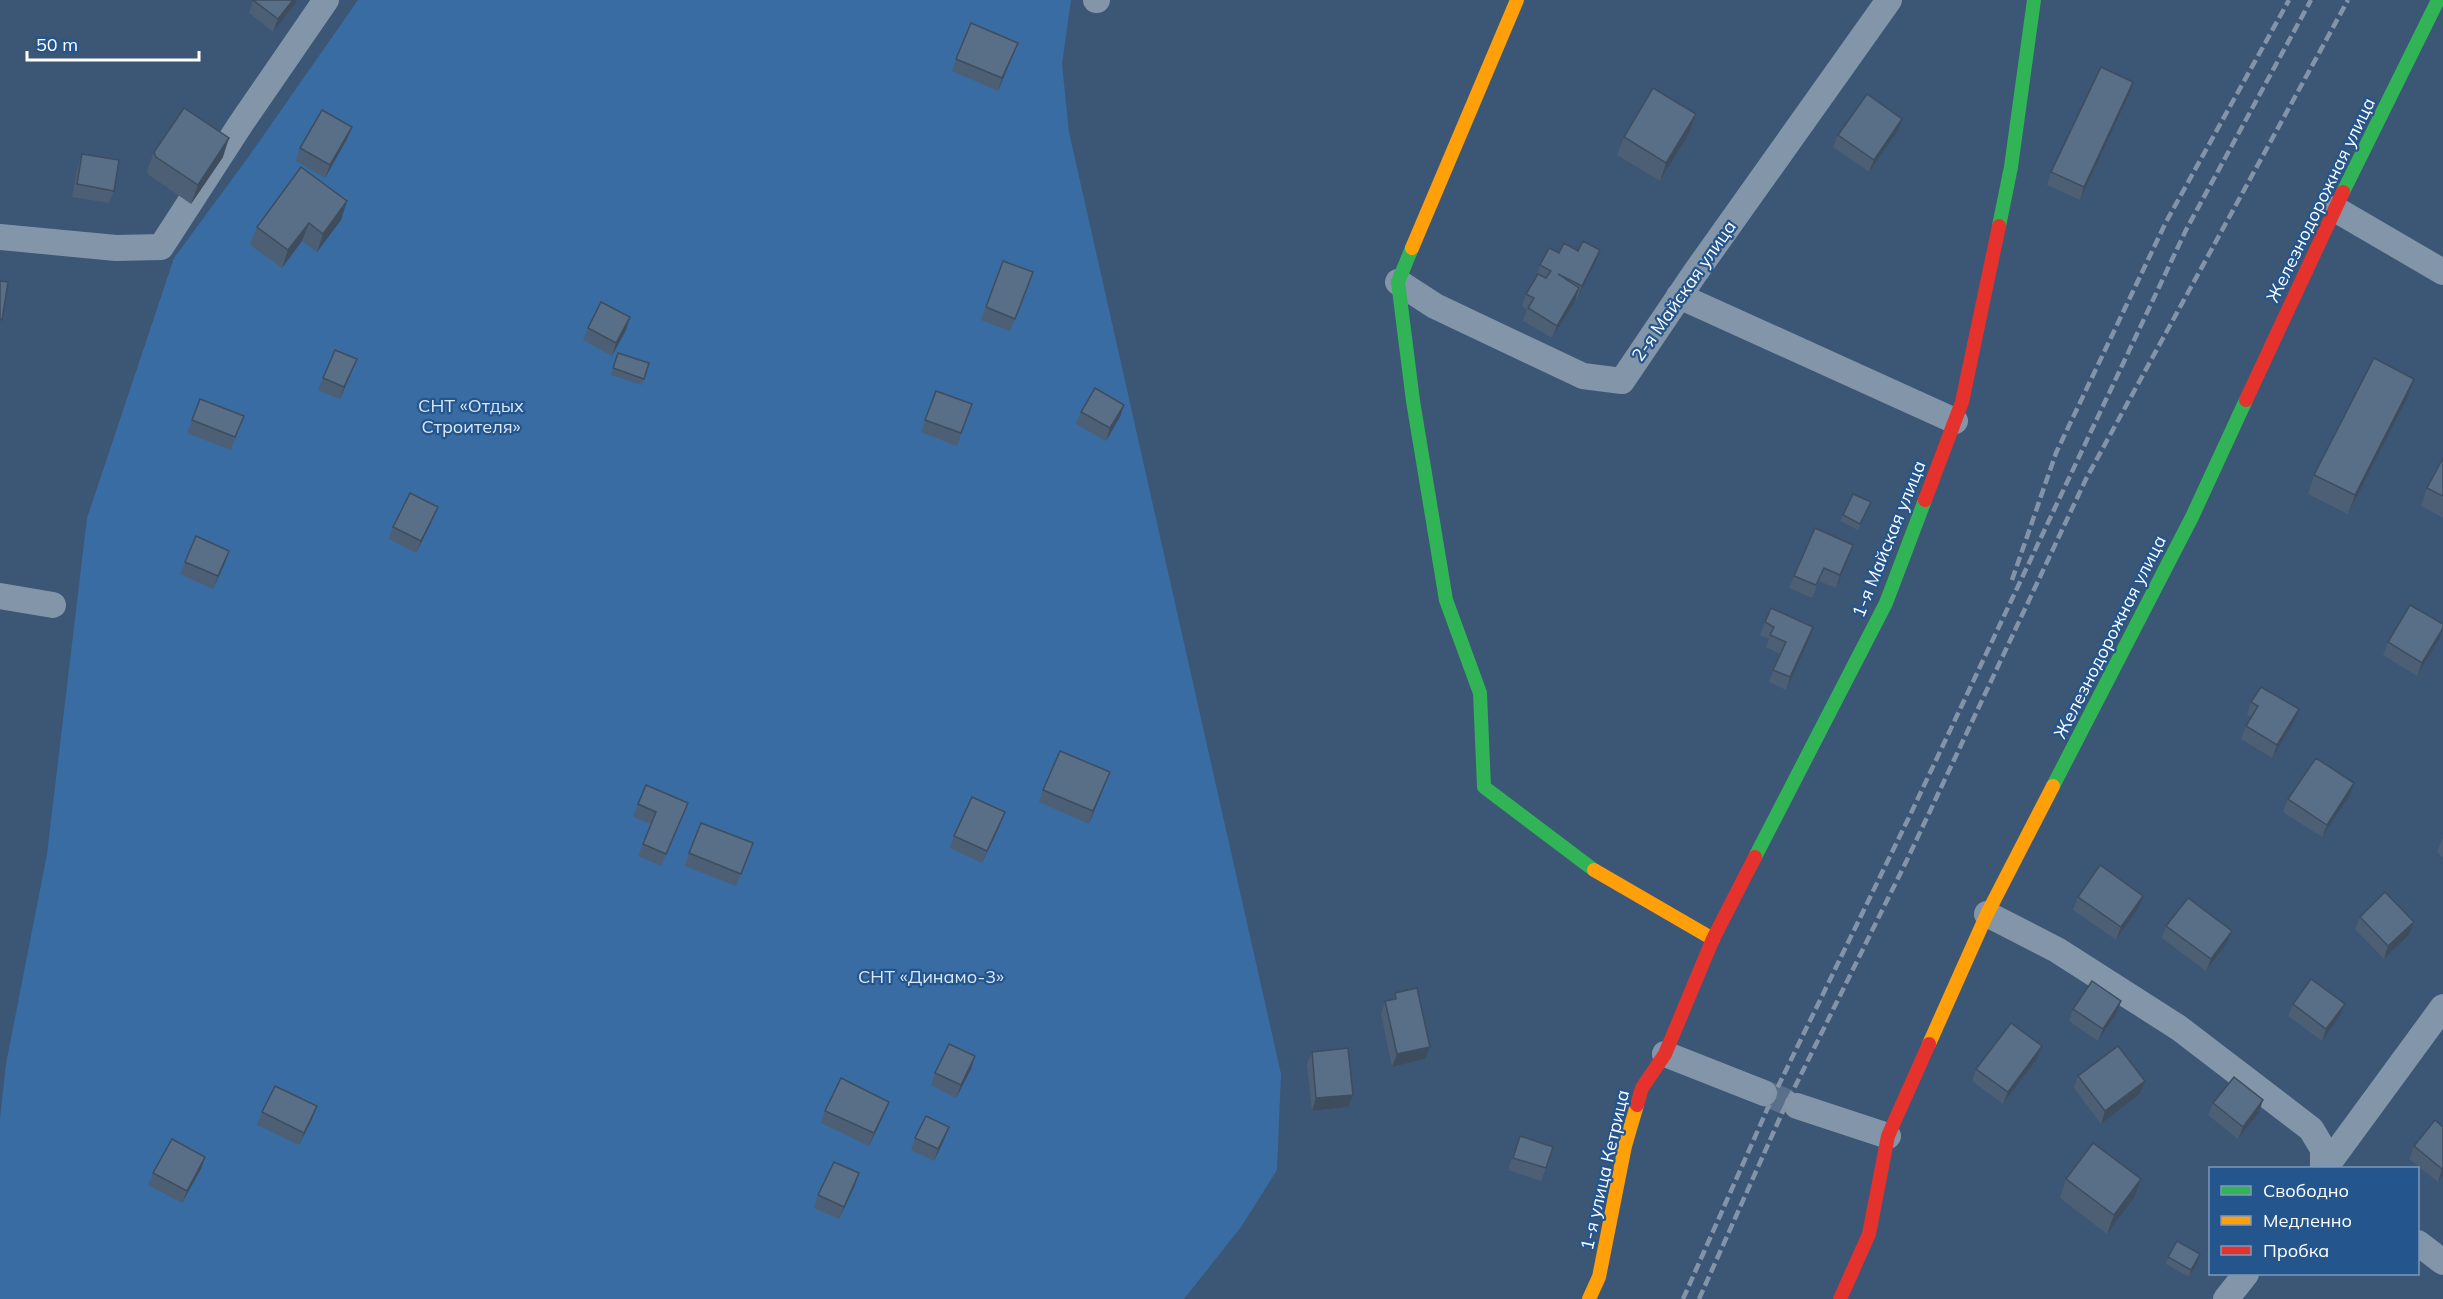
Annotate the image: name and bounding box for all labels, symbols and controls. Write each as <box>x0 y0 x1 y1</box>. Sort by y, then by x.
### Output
scale bar <box>27 24 200 62</box>
text: 50 m <box>36 33 78 56</box>
street label: Железнодорожная улица <box>2261 94 2380 306</box>
street label: 2-я Майская улица <box>1626 216 1741 366</box>
park label: СНТ «Отдых Строителя» <box>418 394 524 438</box>
street label: 1-я Майская улица <box>1847 457 1930 621</box>
street label: Железнодорожная улица <box>2048 531 2171 742</box>
park label: СНТ «Динамо-3» <box>858 965 1004 988</box>
street label: 1-я улица Кетрица <box>1575 1088 1634 1252</box>
legend <box>2209 1167 2419 1275</box>
text: Свободно <box>2263 1179 2349 1202</box>
text: Медленно <box>2263 1209 2352 1232</box>
text: Пробка <box>2263 1239 2329 1262</box>

